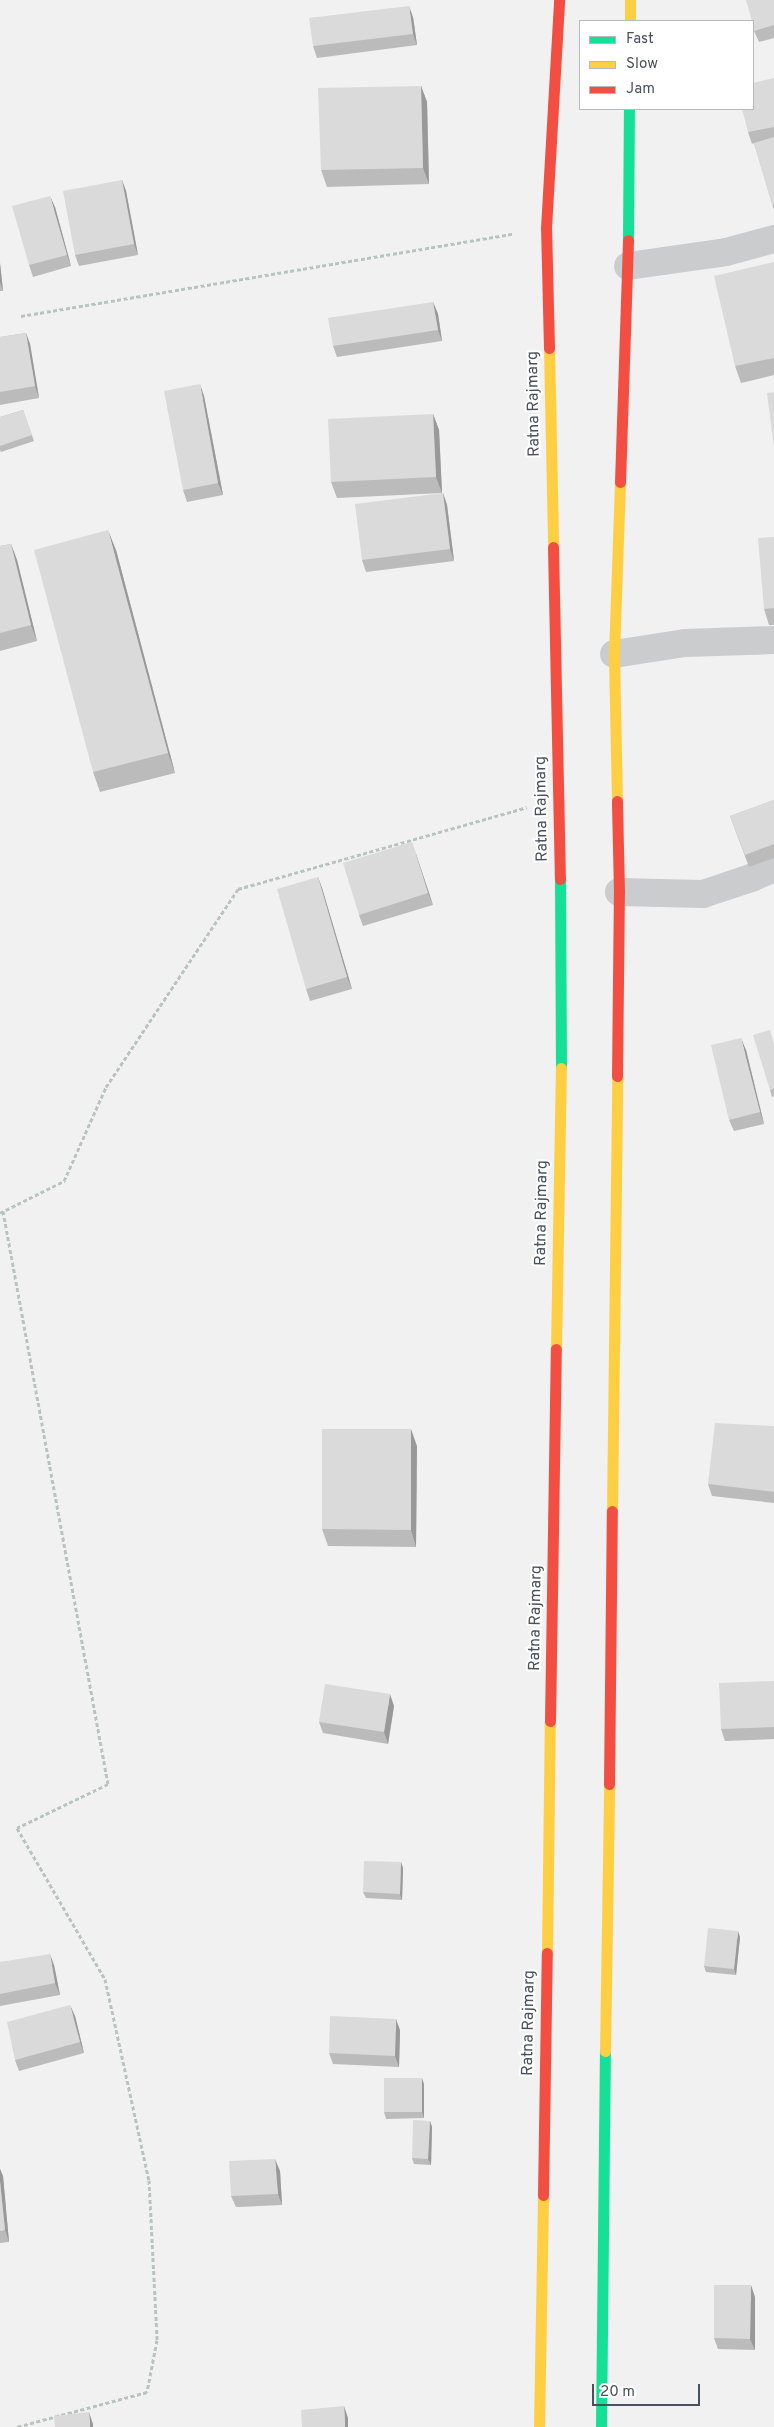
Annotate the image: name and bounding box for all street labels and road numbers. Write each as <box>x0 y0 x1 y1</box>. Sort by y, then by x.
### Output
street label: Ratna Rajmarg <box>523 351 545 457</box>
street label: Ratna Rajmarg <box>531 756 553 862</box>
street label: Ratna Rajmarg <box>531 1160 553 1266</box>
street label: Ratna Rajmarg <box>525 1565 547 1671</box>
street label: Ratna Rajmarg <box>518 1970 540 2076</box>

